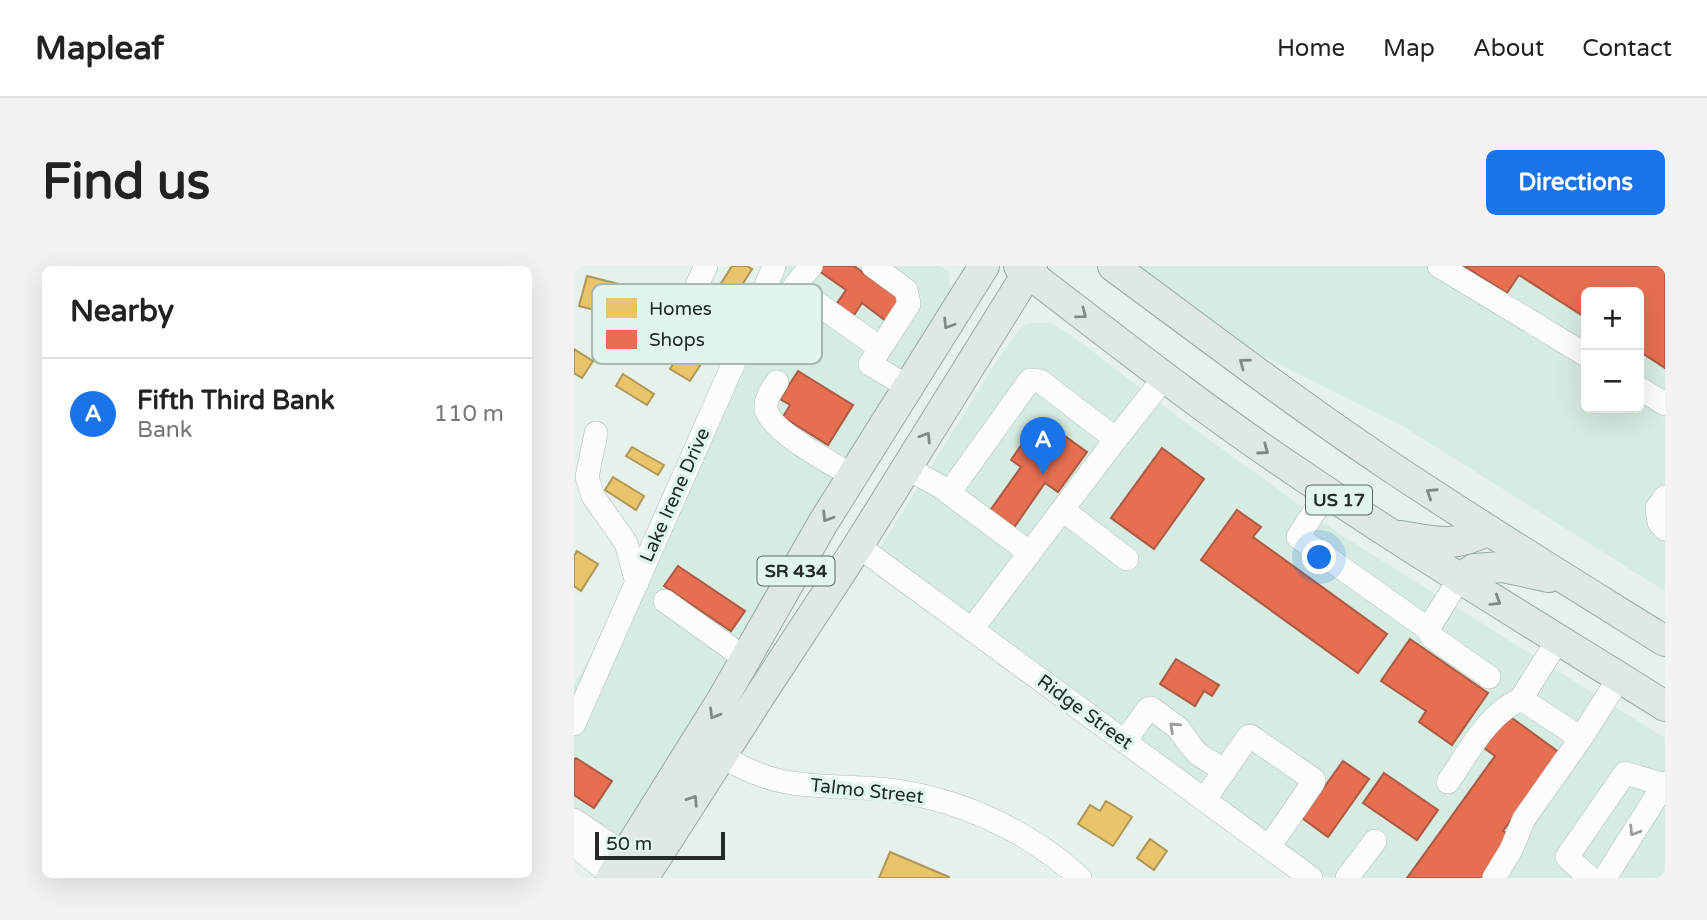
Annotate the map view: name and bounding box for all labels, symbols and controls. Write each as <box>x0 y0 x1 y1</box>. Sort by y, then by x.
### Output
text: Mapleaf <box>35 29 164 68</box>
text: Home <box>1277 34 1345 63</box>
text: Map <box>1383 34 1435 63</box>
text: About <box>1473 34 1544 63</box>
text: Contact <box>1582 34 1672 63</box>
button: Directions <box>1486 150 1665 215</box>
text: Find us <box>42 153 210 212</box>
legend <box>592 284 822 364</box>
map controls <box>1581 287 1644 413</box>
button: + <box>1581 287 1644 350</box>
text: Nearby <box>70 293 174 330</box>
text: Homes <box>649 298 712 320</box>
one-way arrow <box>1074 305 1087 318</box>
one-way arrow <box>943 316 956 329</box>
text: Shops <box>649 329 705 351</box>
button: − <box>1581 350 1644 413</box>
one-way arrow <box>1240 359 1252 371</box>
text: Fifth Third Bank <box>137 385 335 416</box>
text: A <box>84 400 102 428</box>
text: 110 m <box>434 400 504 428</box>
text: Bank <box>137 416 192 444</box>
pin: A <box>1020 417 1066 475</box>
street label: Lake Irene Drive <box>636 425 714 565</box>
one-way arrow <box>917 431 930 444</box>
one-way arrow <box>1256 442 1269 454</box>
road number: US 17 <box>1306 486 1372 514</box>
one-way arrow <box>1426 489 1439 502</box>
one-way arrow <box>823 509 836 522</box>
your location <box>1302 540 1336 574</box>
road number: SR 434 <box>758 556 834 586</box>
one-way arrow <box>1488 592 1501 605</box>
street label: Ridge Street <box>1033 670 1137 754</box>
one-way arrow <box>709 706 722 719</box>
one-way arrow <box>1169 722 1182 735</box>
street label: Talmo Street <box>809 774 925 808</box>
one-way arrow <box>685 795 698 808</box>
one-way arrow <box>1630 823 1643 836</box>
scale bar <box>595 829 724 861</box>
text: 50 m <box>606 833 652 855</box>

